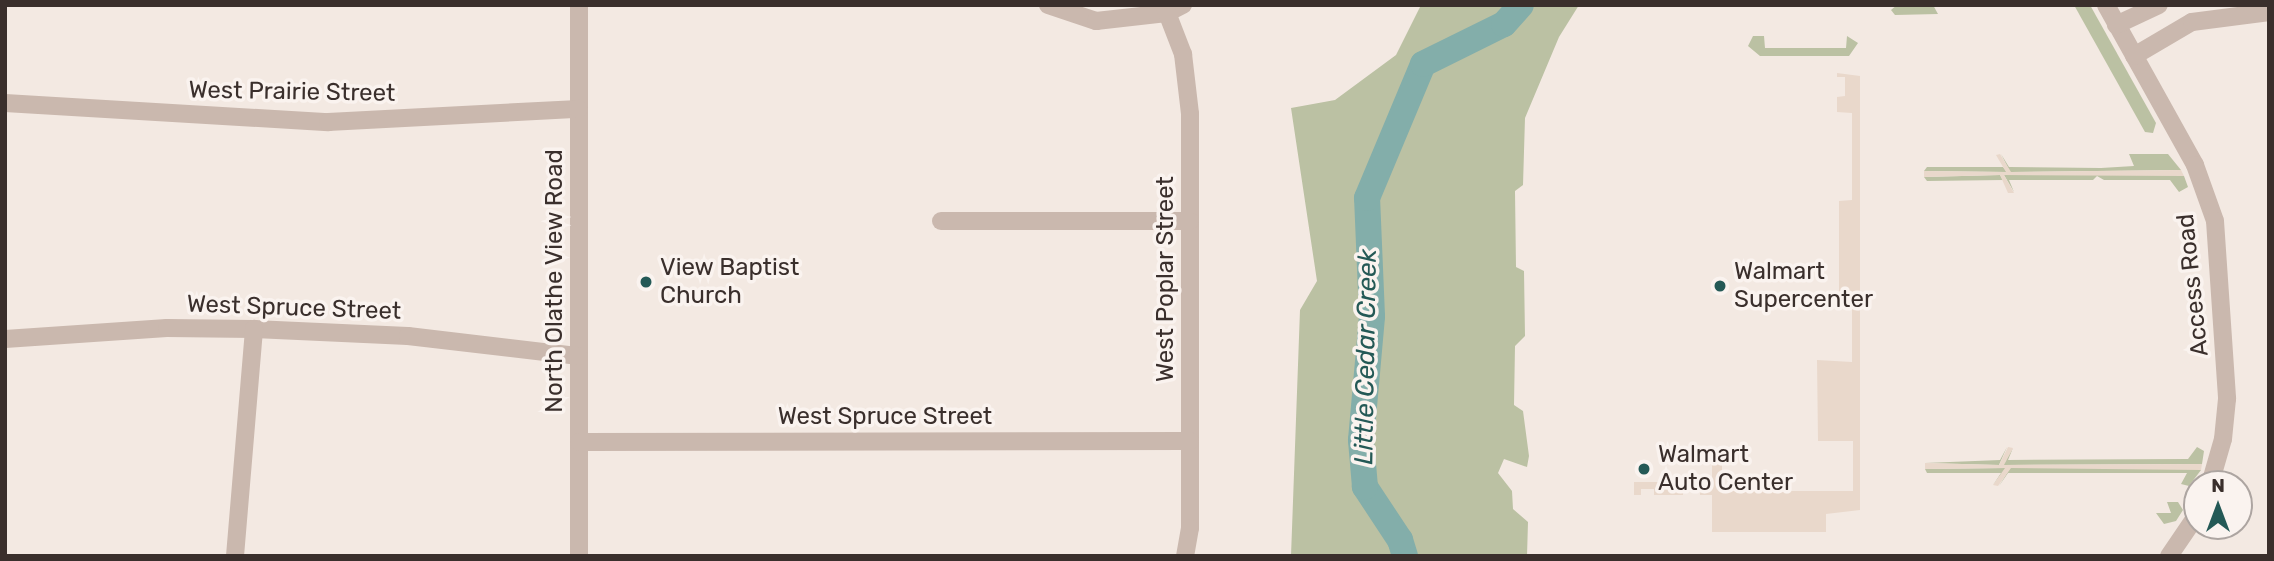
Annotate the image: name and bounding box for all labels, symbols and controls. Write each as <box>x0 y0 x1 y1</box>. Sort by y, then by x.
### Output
street label: West Prairie Street <box>188 76 396 108</box>
street label: North Olathe View Road <box>541 149 569 413</box>
street label: West Poplar Street <box>1152 176 1180 382</box>
street label: Access Road <box>2171 212 2215 358</box>
water label: Little Cedar Creek <box>1349 249 1383 465</box>
place label: View Baptist Church <box>660 254 800 310</box>
place label: Walmart Supercenter <box>1734 258 1873 314</box>
marker: View Baptist Church <box>638 274 654 290</box>
marker: Walmart Supercenter <box>1712 278 1728 294</box>
street label: West Spruce Street <box>186 290 402 326</box>
street label: West Spruce Street <box>778 403 992 431</box>
place label: Walmart Auto Center <box>1658 441 1793 497</box>
marker: Walmart Auto Center <box>1636 461 1652 477</box>
north arrow <box>2183 470 2253 540</box>
text: N <box>2211 474 2225 497</box>

